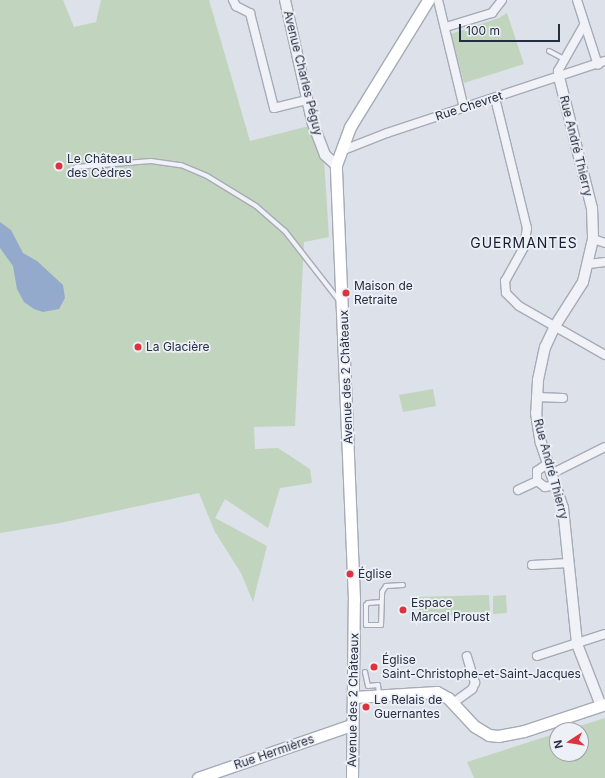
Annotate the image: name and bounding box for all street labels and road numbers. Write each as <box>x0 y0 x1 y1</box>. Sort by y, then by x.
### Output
street label: Avenue Charles Péguy <box>281 9 325 137</box>
street label: Rue Chevret <box>434 88 504 124</box>
street label: Rue André Thierry <box>556 94 596 198</box>
street label: Avenue des 2 Châteaux <box>336 310 356 444</box>
street label: Rue André Thierry <box>531 417 571 521</box>
street label: Avenue des 2 Châteaux <box>345 633 361 767</box>
street label: Rue Hermières <box>232 732 316 772</box>

